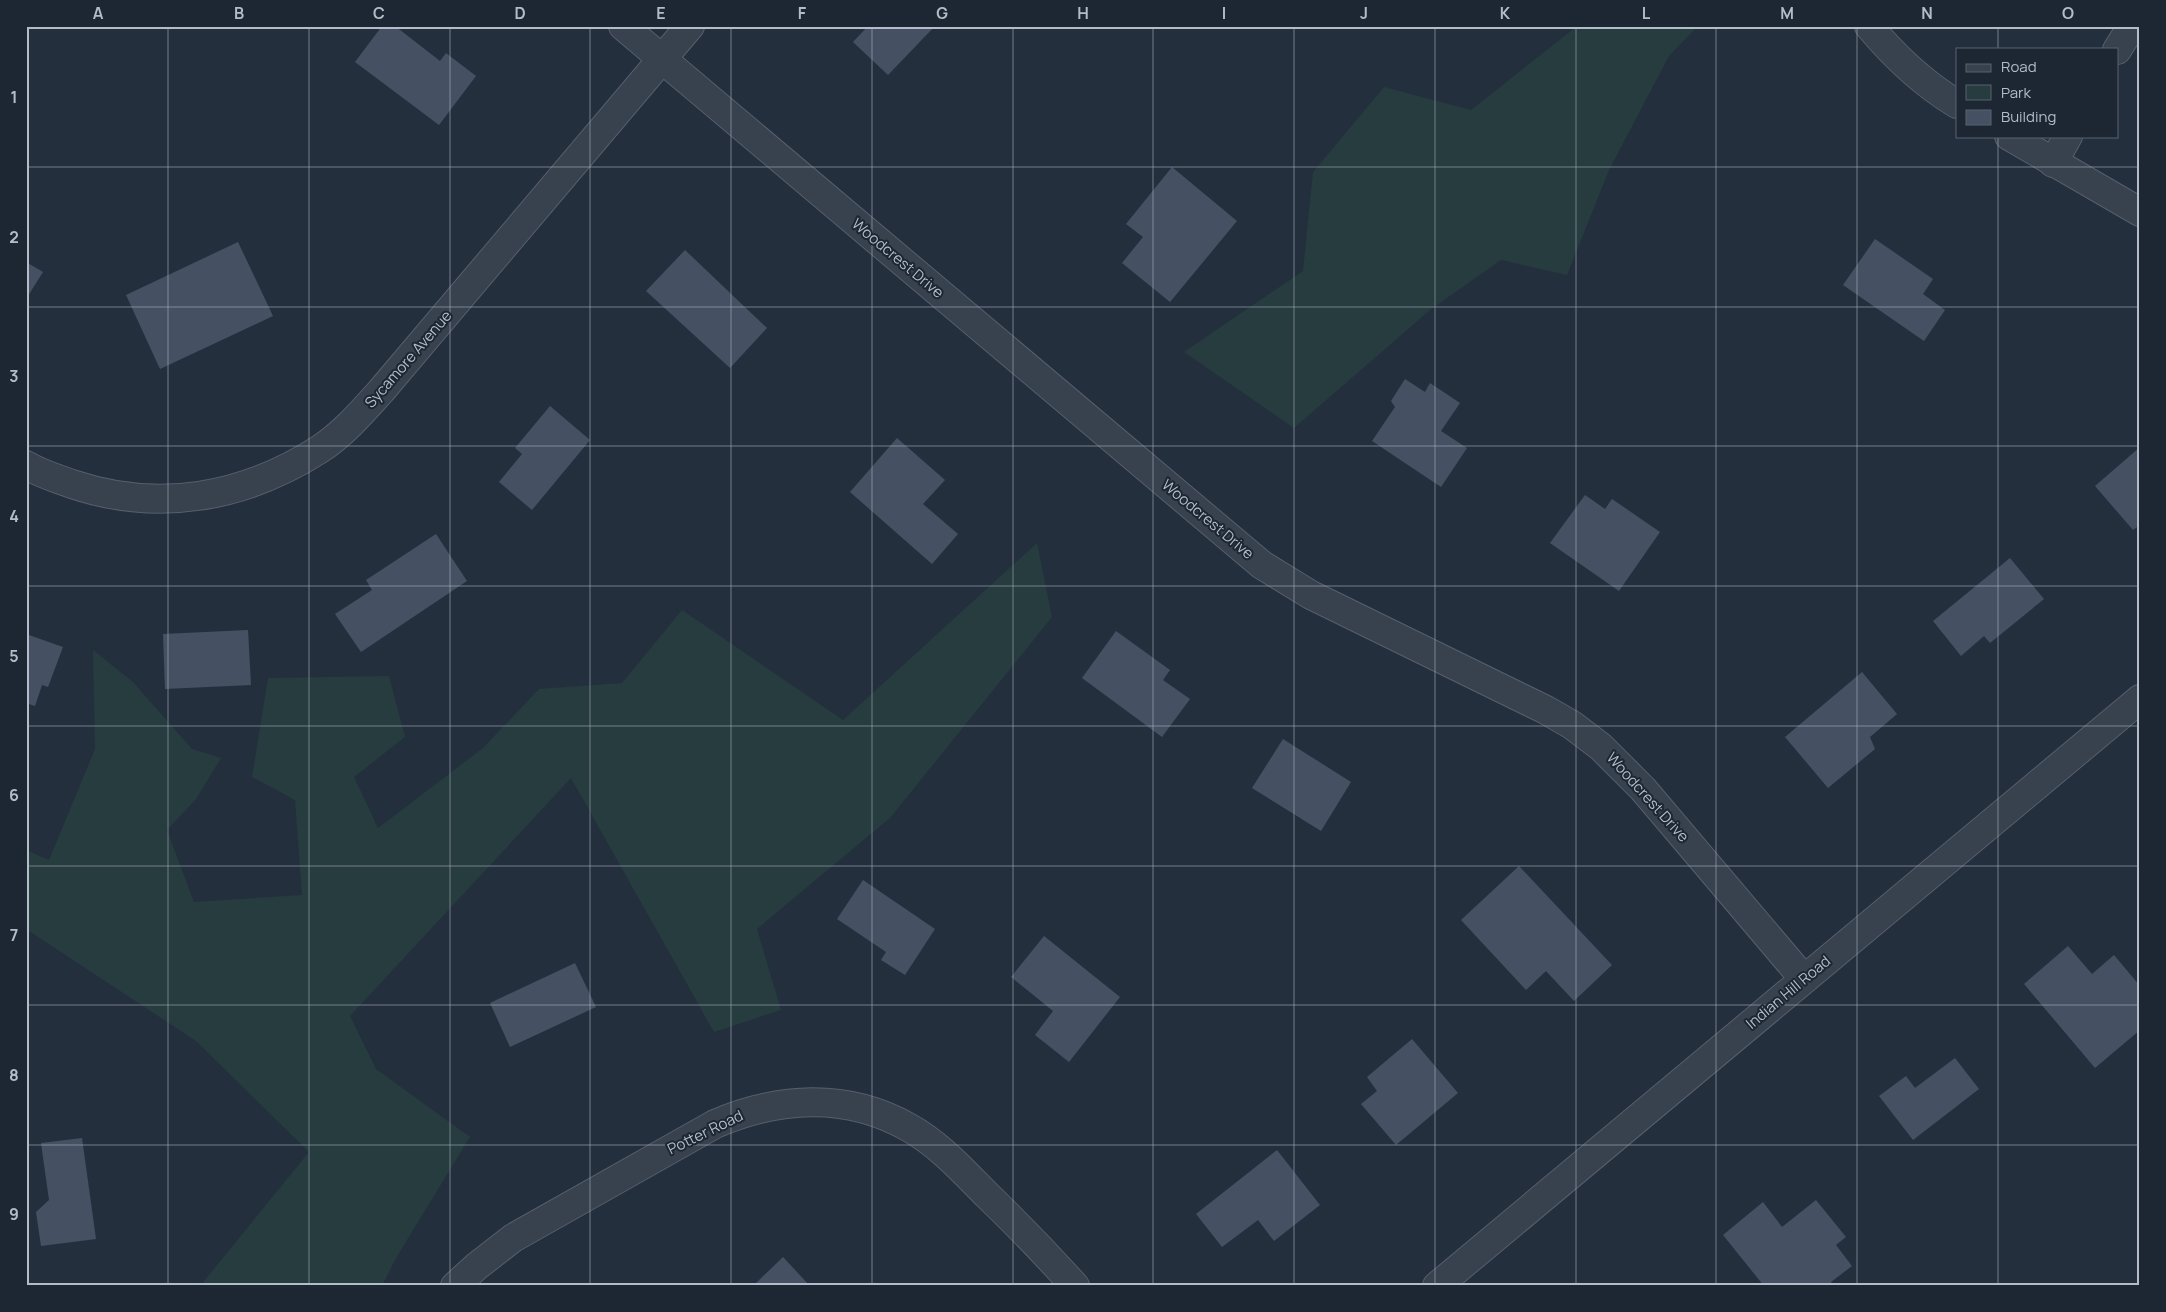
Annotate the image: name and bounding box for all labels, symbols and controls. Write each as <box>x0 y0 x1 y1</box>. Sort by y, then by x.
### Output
text: A <box>93 2 104 24</box>
text: B <box>234 2 244 24</box>
text: C <box>373 2 385 24</box>
text: D <box>514 2 526 24</box>
text: E <box>656 2 666 24</box>
text: F <box>798 2 807 24</box>
text: G <box>936 2 948 24</box>
text: H <box>1077 2 1089 24</box>
text: I <box>1222 2 1226 24</box>
text: J <box>1360 2 1368 24</box>
text: K <box>1500 2 1511 24</box>
text: L <box>1642 2 1651 24</box>
text: M <box>1780 2 1794 24</box>
text: N <box>1921 2 1933 24</box>
text: O <box>2062 2 2074 24</box>
legend <box>1956 48 2118 138</box>
text: Road <box>2001 56 2037 77</box>
text: Park <box>2001 82 2031 103</box>
text: 1 <box>10 86 18 108</box>
text: Building <box>2001 106 2056 127</box>
street label: Woodcrest Drive <box>848 213 949 303</box>
text: 2 <box>9 226 19 248</box>
street label: Sycamore Avenue <box>360 305 456 412</box>
text: 3 <box>9 365 19 387</box>
street label: Woodcrest Drive <box>1158 474 1259 564</box>
text: 4 <box>9 505 19 527</box>
text: 5 <box>9 645 19 667</box>
street label: Woodcrest Drive <box>1602 748 1694 847</box>
text: 6 <box>9 784 19 806</box>
text: 7 <box>10 924 18 946</box>
street label: Indian Hill Road <box>1741 950 1835 1034</box>
text: 8 <box>9 1064 19 1086</box>
street label: Potter Road <box>664 1105 746 1159</box>
text: 9 <box>9 1203 19 1225</box>

